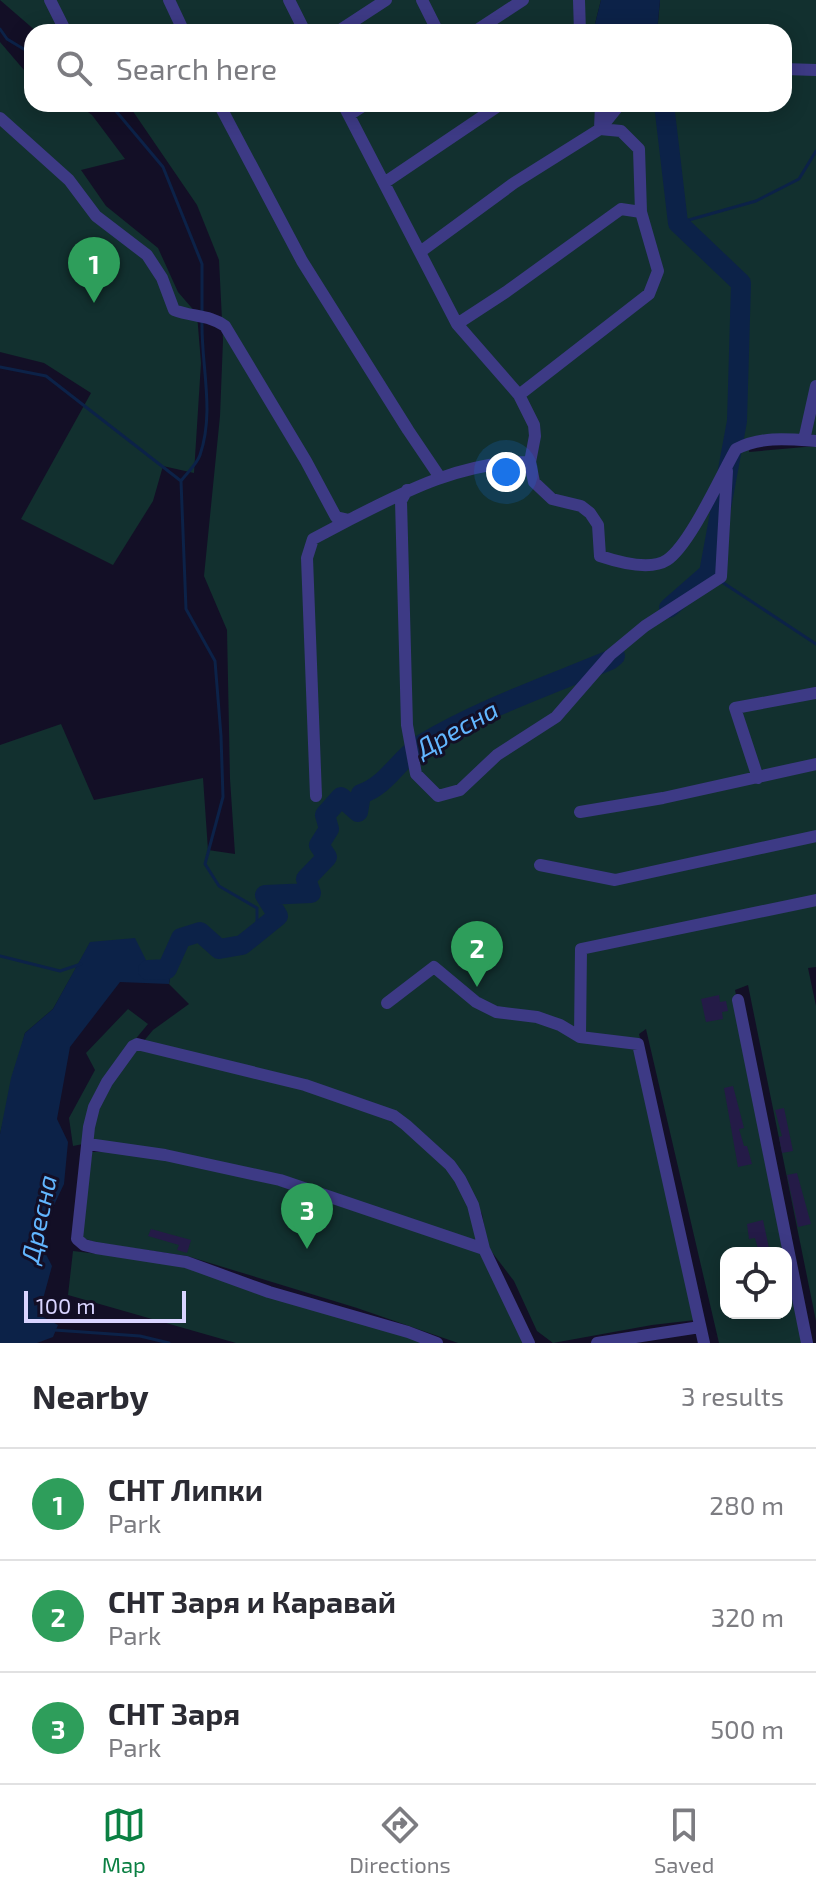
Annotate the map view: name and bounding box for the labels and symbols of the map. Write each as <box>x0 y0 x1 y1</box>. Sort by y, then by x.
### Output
pin: 1 <box>68 237 120 303</box>
your location <box>486 452 526 492</box>
water label: Дресна <box>408 692 503 764</box>
pin: 2 <box>451 921 503 987</box>
water label: Дресна <box>13 1172 62 1268</box>
pin: 3 <box>281 1183 333 1249</box>
scale bar <box>24 1287 186 1323</box>

